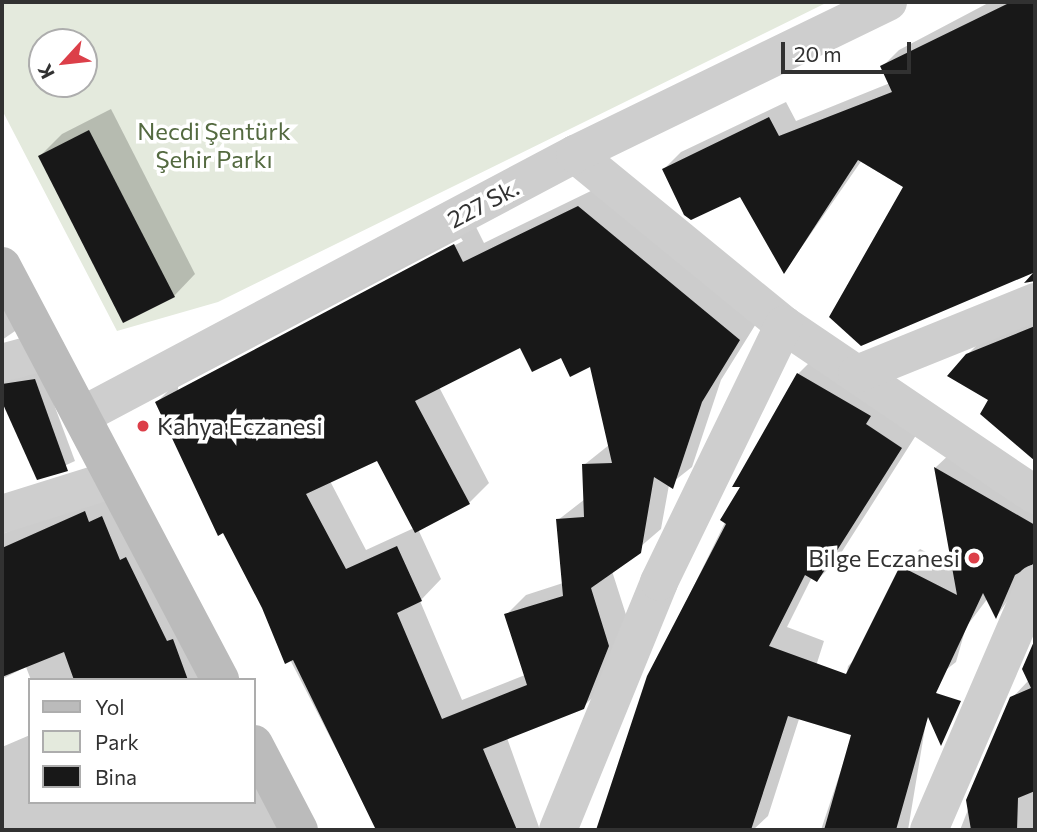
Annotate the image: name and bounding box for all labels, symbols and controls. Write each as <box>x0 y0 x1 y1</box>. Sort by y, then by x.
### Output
north arrow <box>28 28 98 98</box>
scale bar <box>785 28 914 72</box>
text: 20 m <box>794 41 842 66</box>
text: K <box>32 61 59 83</box>
park label: Necdi Şentürk Şehir Parkı <box>137 117 291 173</box>
street label: 227 Sk. <box>442 172 524 234</box>
place label: Kahya Eczanesi <box>157 412 323 440</box>
marker: Kahya Eczanesi <box>135 418 151 434</box>
place label: Bilge Eczanesi <box>808 544 960 572</box>
marker: Bilge Eczanesi <box>966 550 982 566</box>
legend <box>28 678 256 804</box>
text: Yol <box>95 694 125 719</box>
text: Park <box>95 729 139 754</box>
text: Bina <box>95 764 137 789</box>

